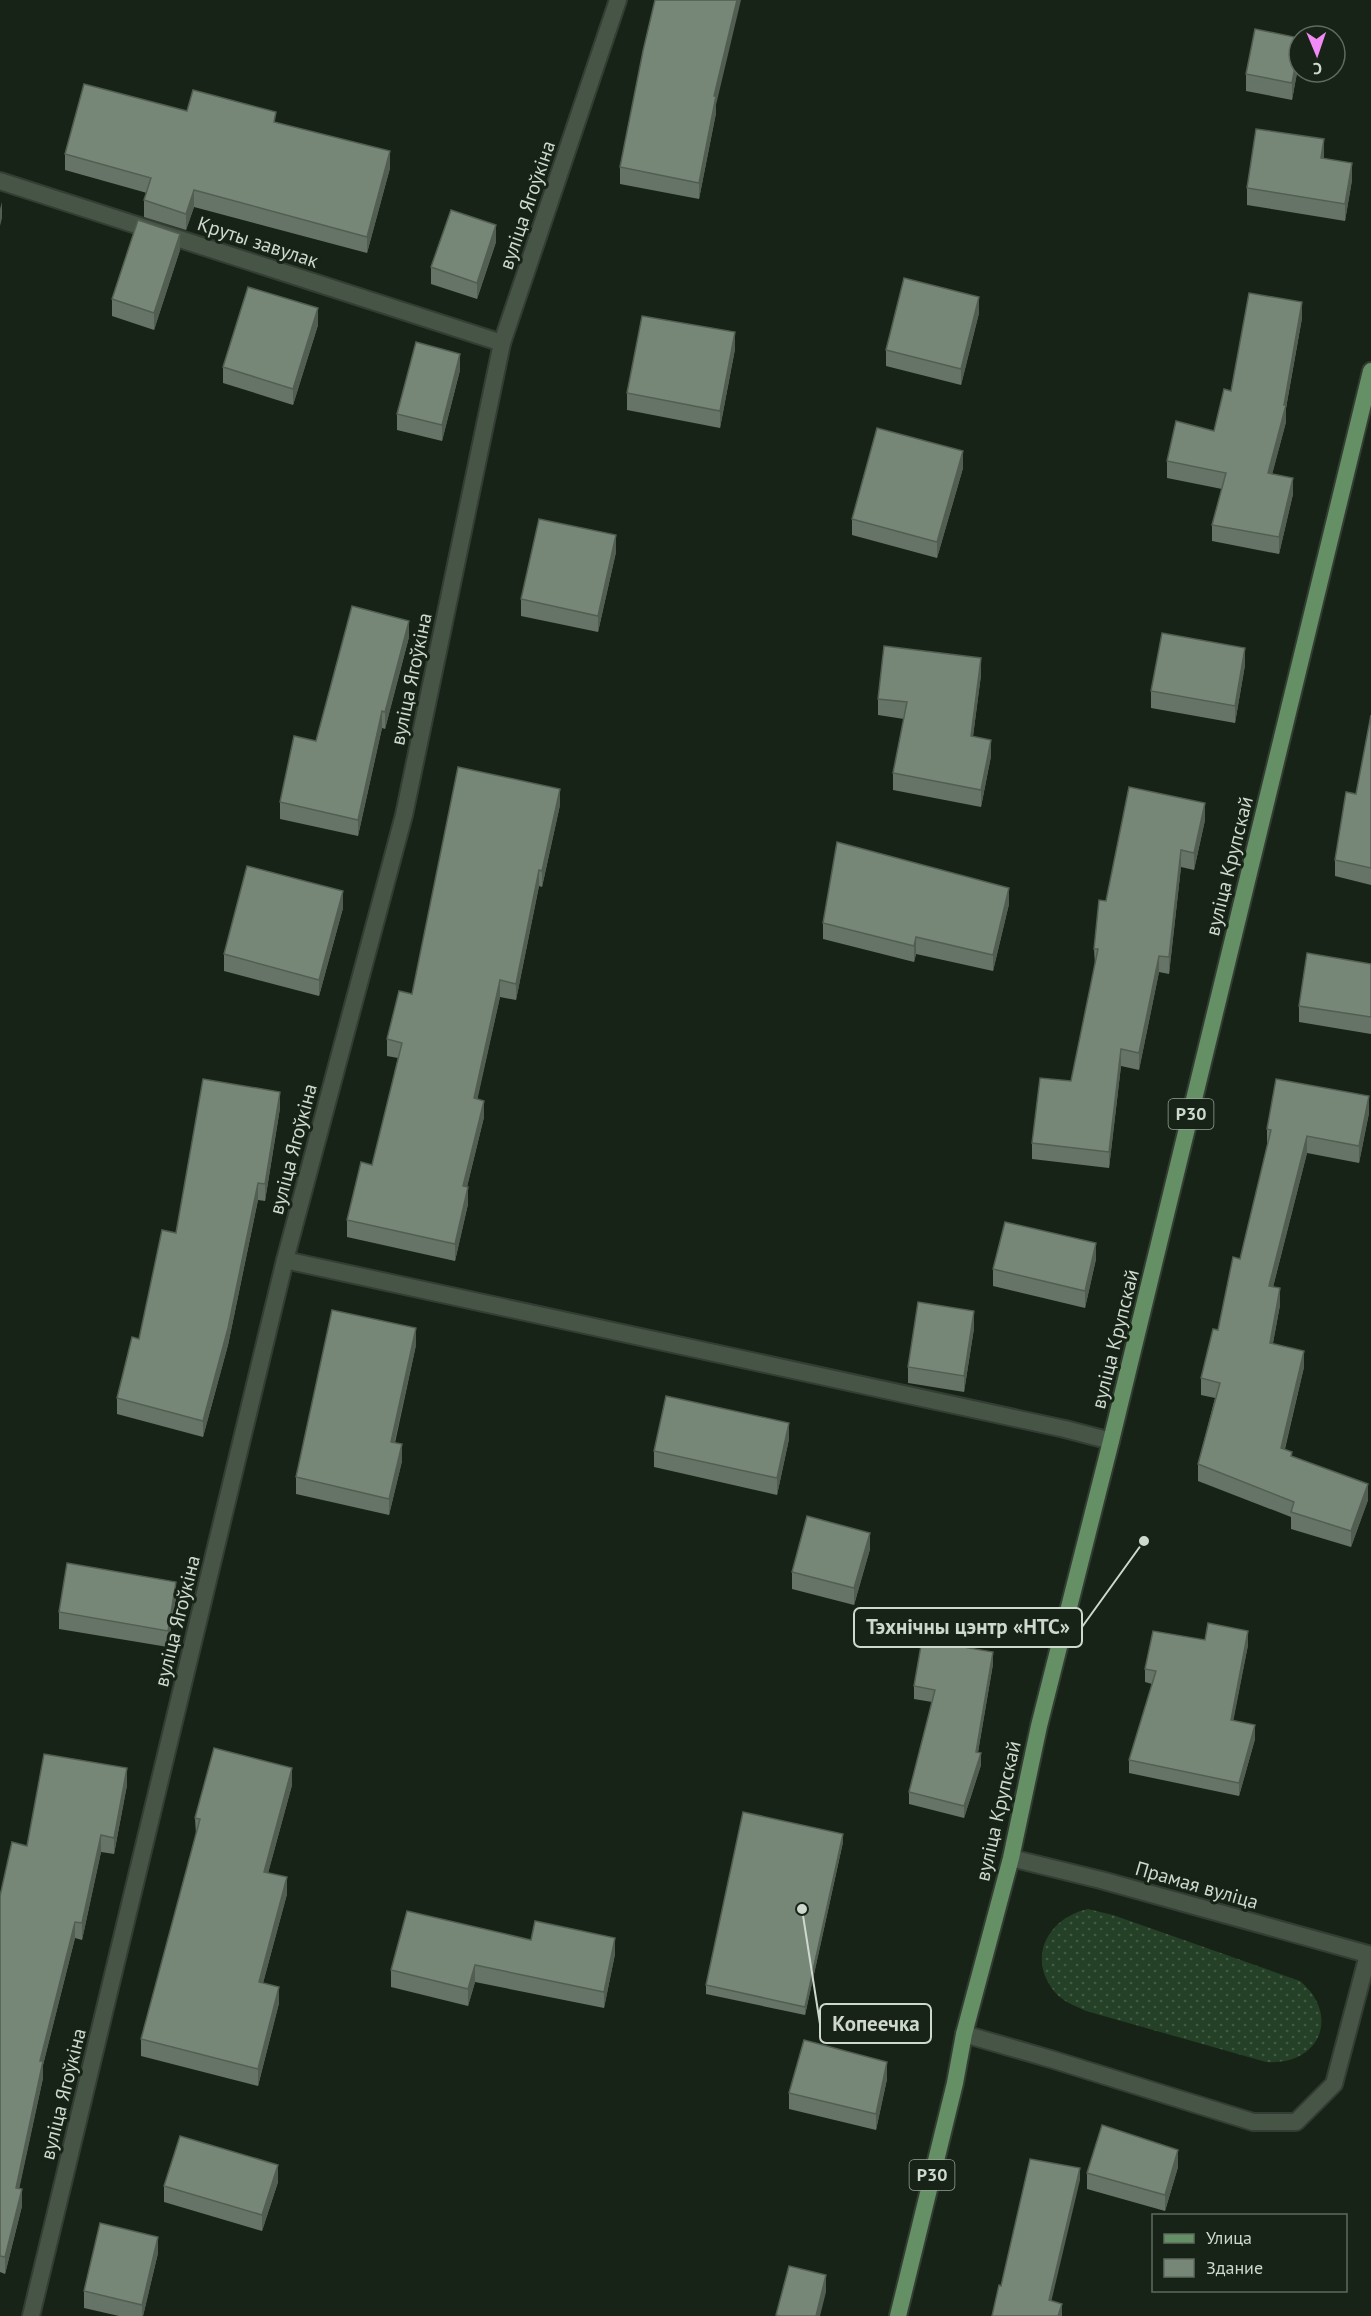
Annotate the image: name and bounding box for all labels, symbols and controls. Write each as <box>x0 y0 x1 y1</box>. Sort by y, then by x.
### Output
north arrow <box>1287 24 1347 84</box>
text: С <box>1313 59 1322 79</box>
street label: вуліца Ягоўкіна <box>493 137 561 273</box>
street label: Круты завулак <box>194 210 322 274</box>
street label: вуліца Ягоўкіна <box>384 610 438 748</box>
street label: вуліца Крупскай <box>1199 794 1259 938</box>
street label: вуліца Ягоўкіна <box>263 1081 323 1217</box>
road number: Р30 <box>1168 1099 1214 1129</box>
street label: вуліца Крупскай <box>1085 1267 1145 1411</box>
street label: вуліца Ягоўкіна <box>148 1553 206 1689</box>
callout: Тэхнічны цэнтр «НТС» <box>854 1608 1082 1647</box>
text: Тэхнічны цэнтр «НТС» <box>866 1613 1070 1640</box>
street label: вуліца Крупскай <box>969 1738 1027 1884</box>
street label: Прамая вуліца <box>1132 1855 1262 1915</box>
callout: Копеечка <box>820 2004 931 2043</box>
text: Копеечка <box>832 2010 920 2037</box>
street label: вуліца Ягоўкіна <box>34 2026 92 2162</box>
road number: Р30 <box>910 2160 954 2190</box>
legend <box>1152 2214 1347 2292</box>
text: Улица <box>1206 2226 1252 2249</box>
text: Здание <box>1206 2256 1263 2279</box>

